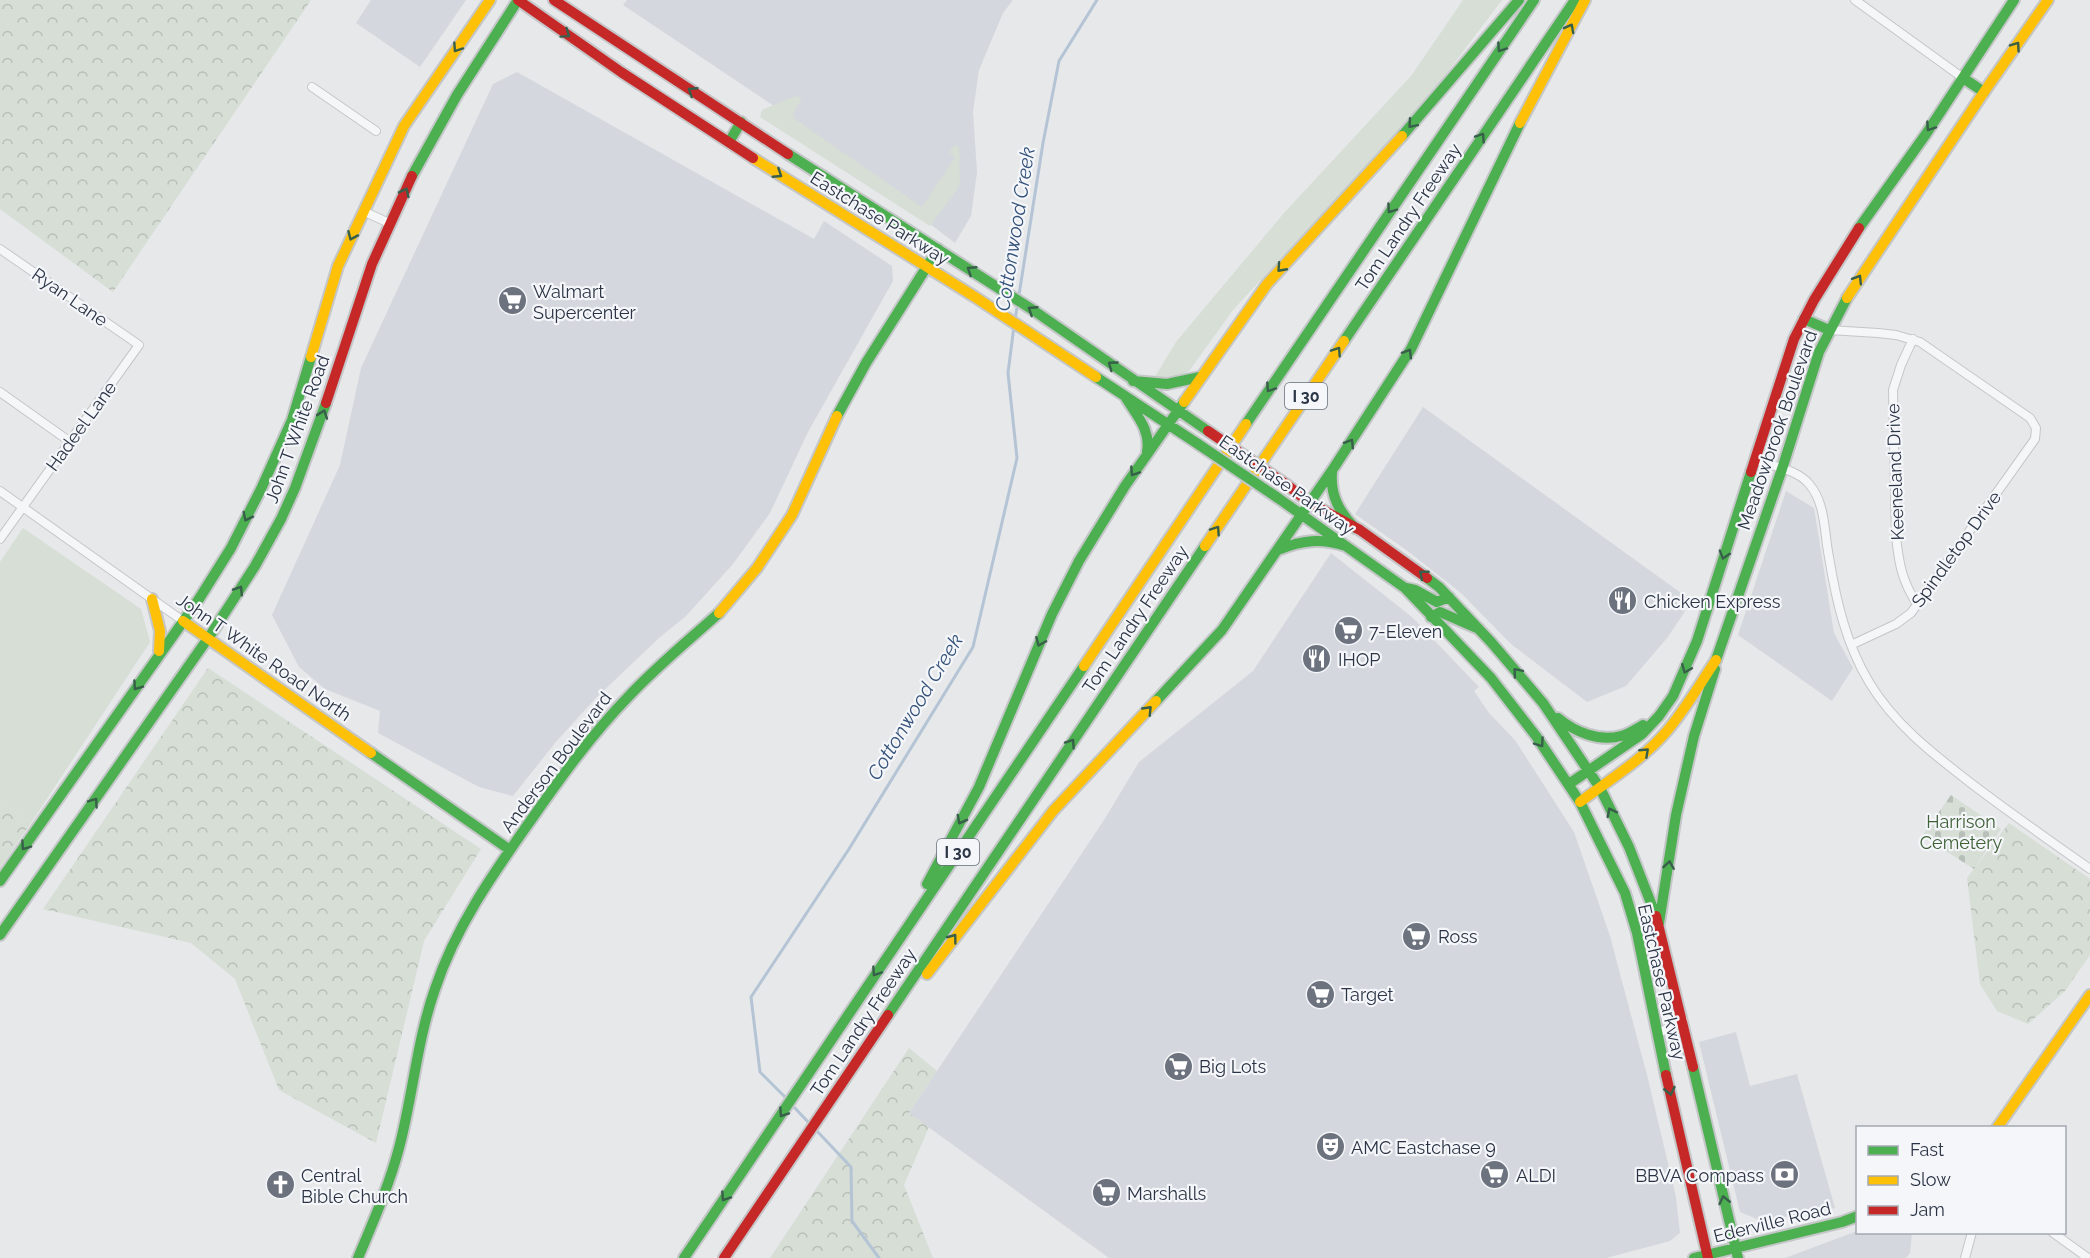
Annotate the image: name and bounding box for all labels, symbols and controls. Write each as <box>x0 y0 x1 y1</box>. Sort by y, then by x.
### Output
one-way arrow <box>1563 24 1574 34</box>
one-way arrow <box>560 27 571 38</box>
one-way arrow <box>2009 41 2020 52</box>
one-way arrow <box>453 42 464 53</box>
one-way arrow <box>1497 42 1508 53</box>
one-way arrow <box>688 86 698 98</box>
one-way arrow <box>1408 117 1419 128</box>
one-way arrow <box>1926 121 1938 131</box>
one-way arrow <box>1474 133 1485 144</box>
street label: Tom Landry Freeway <box>1351 139 1465 295</box>
water label: Cottonwood Creek <box>990 145 1040 313</box>
one-way arrow <box>772 166 782 178</box>
street label: Eastchase Parkway <box>807 167 954 269</box>
one-way arrow <box>397 188 409 199</box>
one-way arrow <box>1387 203 1398 214</box>
one-way arrow <box>347 230 359 241</box>
one-way arrow <box>1277 261 1288 272</box>
street label: Ryan Lane <box>28 263 112 331</box>
one-way arrow <box>967 266 977 278</box>
one-way arrow <box>1851 275 1862 286</box>
place label: Walmart Supercenter <box>533 281 637 323</box>
supermarket icon: Walmart Supercenter <box>496 285 528 317</box>
one-way arrow <box>1028 306 1039 317</box>
street label: Meadowbrook Boulevard <box>1733 327 1821 533</box>
one-way arrow <box>1330 347 1341 358</box>
one-way arrow <box>1400 349 1412 359</box>
street label: John T White Road <box>260 352 334 506</box>
one-way arrow <box>1107 361 1118 372</box>
street label: Hadeel Lane <box>41 377 121 475</box>
one-way arrow <box>1266 381 1277 392</box>
road number: I 30 <box>1285 383 1327 409</box>
street label: Keeneland Drive <box>1882 403 1908 541</box>
one-way arrow <box>315 409 328 420</box>
street label: Eastchase Parkway <box>1216 431 1359 540</box>
one-way arrow <box>1343 439 1354 450</box>
one-way arrow <box>1130 466 1142 476</box>
street label: Spindletop Drive <box>1907 487 2005 611</box>
one-way arrow <box>243 511 254 521</box>
one-way arrow <box>1209 525 1220 536</box>
street label: Tom Landry Freeway <box>1078 541 1192 697</box>
one-way arrow <box>1718 549 1731 560</box>
one-way arrow <box>1419 570 1430 581</box>
one-way arrow <box>232 585 243 596</box>
restaurant icon: Chicken Express <box>1607 585 1639 617</box>
street label: John T White Road North <box>173 589 355 725</box>
place label: Chicken Express <box>1644 591 1781 612</box>
supermarket icon: 7-Eleven <box>1332 615 1364 647</box>
place label: 7-Eleven <box>1369 621 1442 642</box>
water label: Cottonwood Creek <box>862 629 968 784</box>
one-way arrow <box>1035 636 1047 647</box>
restaurant icon: IHOP <box>1301 643 1333 675</box>
place label: IHOP <box>1338 649 1380 670</box>
one-way arrow <box>1681 663 1693 674</box>
one-way arrow <box>1513 668 1524 679</box>
one-way arrow <box>133 680 144 691</box>
street label: Anderson Boulevard <box>496 688 616 836</box>
one-way arrow <box>1140 706 1151 717</box>
one-way arrow <box>1533 736 1544 747</box>
one-way arrow <box>1064 739 1075 750</box>
one-way arrow <box>1639 748 1649 759</box>
one-way arrow <box>87 797 98 808</box>
one-way arrow <box>1607 807 1619 818</box>
park label: Harrison Cemetery <box>1920 811 2002 853</box>
one-way arrow <box>957 814 968 825</box>
one-way arrow <box>21 839 32 850</box>
road number: I 30 <box>937 839 979 865</box>
one-way arrow <box>1662 861 1675 871</box>
street label: Eastchase Parkway <box>1634 902 1690 1062</box>
supermarket icon: Ross <box>1401 920 1433 952</box>
place label: Ross <box>1438 926 1478 947</box>
one-way arrow <box>946 934 957 945</box>
street label: Tom Landry Freeway <box>806 944 920 1100</box>
one-way arrow <box>872 965 883 976</box>
supermarket icon: Target <box>1304 978 1336 1010</box>
place label: Target <box>1341 984 1394 1005</box>
supermarket icon: Big Lots <box>1162 1050 1194 1082</box>
place label: Big Lots <box>1199 1056 1267 1077</box>
one-way arrow <box>1663 1086 1676 1096</box>
one-way arrow <box>779 1106 790 1117</box>
legend <box>1856 1126 2066 1234</box>
theatre icon: AMC Eastchase 9 <box>1314 1131 1346 1163</box>
place label: AMC Eastchase 9 <box>1351 1137 1496 1158</box>
text: Fast <box>1910 1139 1944 1160</box>
supermarket icon: ALDI <box>1479 1159 1511 1191</box>
bank icon: BBVA Compass <box>1769 1159 1801 1191</box>
place label: Central Bible Church <box>301 1165 408 1207</box>
place label: ALDI <box>1516 1165 1556 1186</box>
place label: BBVA Compass <box>1635 1165 1764 1186</box>
church icon: Central Bible Church <box>264 1169 296 1201</box>
text: Slow <box>1910 1169 1951 1190</box>
supermarket icon: Marshalls <box>1090 1177 1122 1209</box>
place label: Marshalls <box>1127 1183 1207 1204</box>
one-way arrow <box>721 1190 732 1201</box>
one-way arrow <box>1719 1195 1732 1205</box>
street label: Ederville Road <box>1711 1197 1833 1247</box>
text: Jam <box>1910 1199 1945 1220</box>

